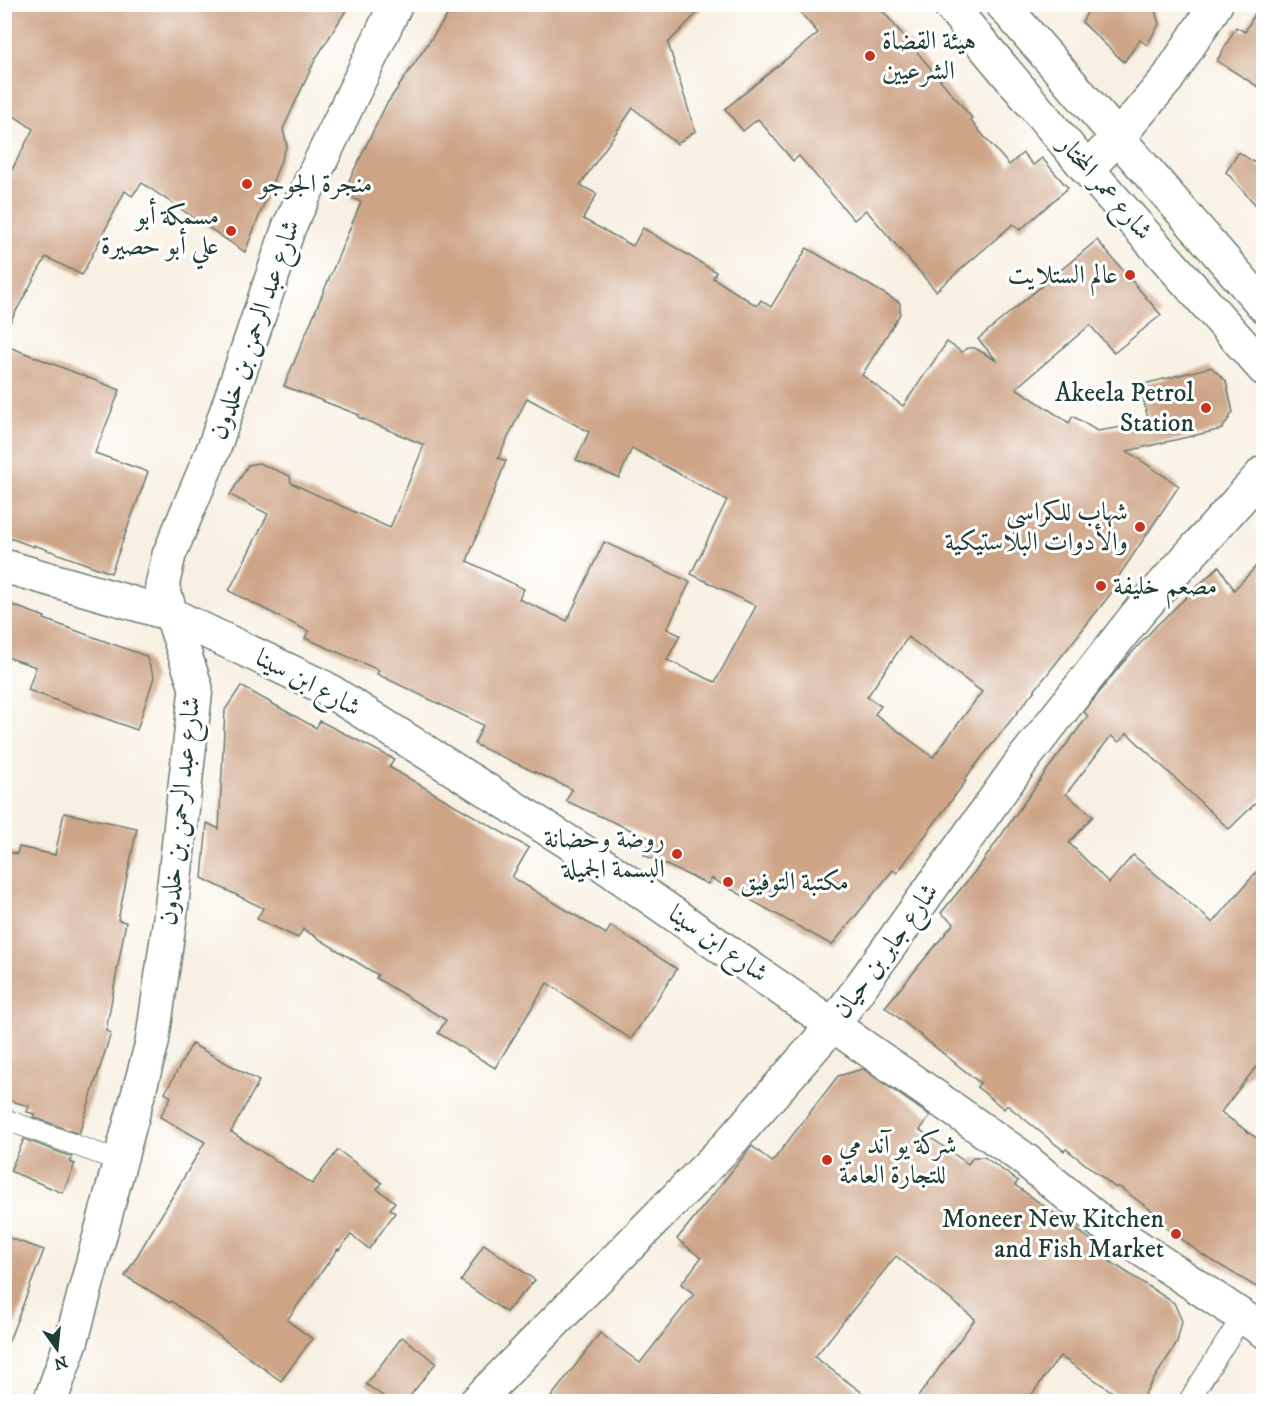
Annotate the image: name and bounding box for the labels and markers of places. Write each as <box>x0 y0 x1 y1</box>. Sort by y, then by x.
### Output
place label: هيئة القضاة الشرعيين <box>882 25 976 88</box>
marker: هيئة القضاة الشرعيين <box>863 49 877 63</box>
place label: منجرة الجوجو <box>256 168 372 201</box>
marker: منجرة الجوجو <box>240 177 254 191</box>
place label: مسمكة أبو علي أبو حصيرة <box>101 198 219 270</box>
marker: مسمكة أبو علي أبو حصيرة <box>224 224 238 238</box>
place label: عالم الستلايت <box>1008 259 1118 297</box>
marker: عالم الستلايت <box>1123 268 1137 282</box>
place label: Akeela Petrol Station <box>1055 377 1194 440</box>
marker: Akeela Petrol Station <box>1199 401 1213 415</box>
place label: شهاب للكراسي والأدوات البلاستيكية <box>944 496 1128 559</box>
marker: شهاب للكراسي والأدوات البلاستيكية <box>1133 520 1147 534</box>
place label: مصعم خليفة <box>1113 570 1217 610</box>
marker: مصعم خليفة <box>1094 579 1108 593</box>
place label: روضة وحضانة البسمة الجميلة <box>544 823 665 886</box>
marker: روضة وحضانة البسمة الجميلة <box>670 847 684 861</box>
place label: مكتبة التوفيق <box>740 866 849 899</box>
marker: مكتبة التوفيق <box>721 875 735 889</box>
place label: شركة يو آند مي للتجارة العامة <box>839 1128 957 1192</box>
marker: شركة يو آند مي للتجارة العامة <box>820 1153 834 1167</box>
place label: Moneer New Kitchen and Fish Market <box>942 1203 1164 1266</box>
marker: Moneer New Kitchen and Fish Market <box>1169 1227 1183 1241</box>

